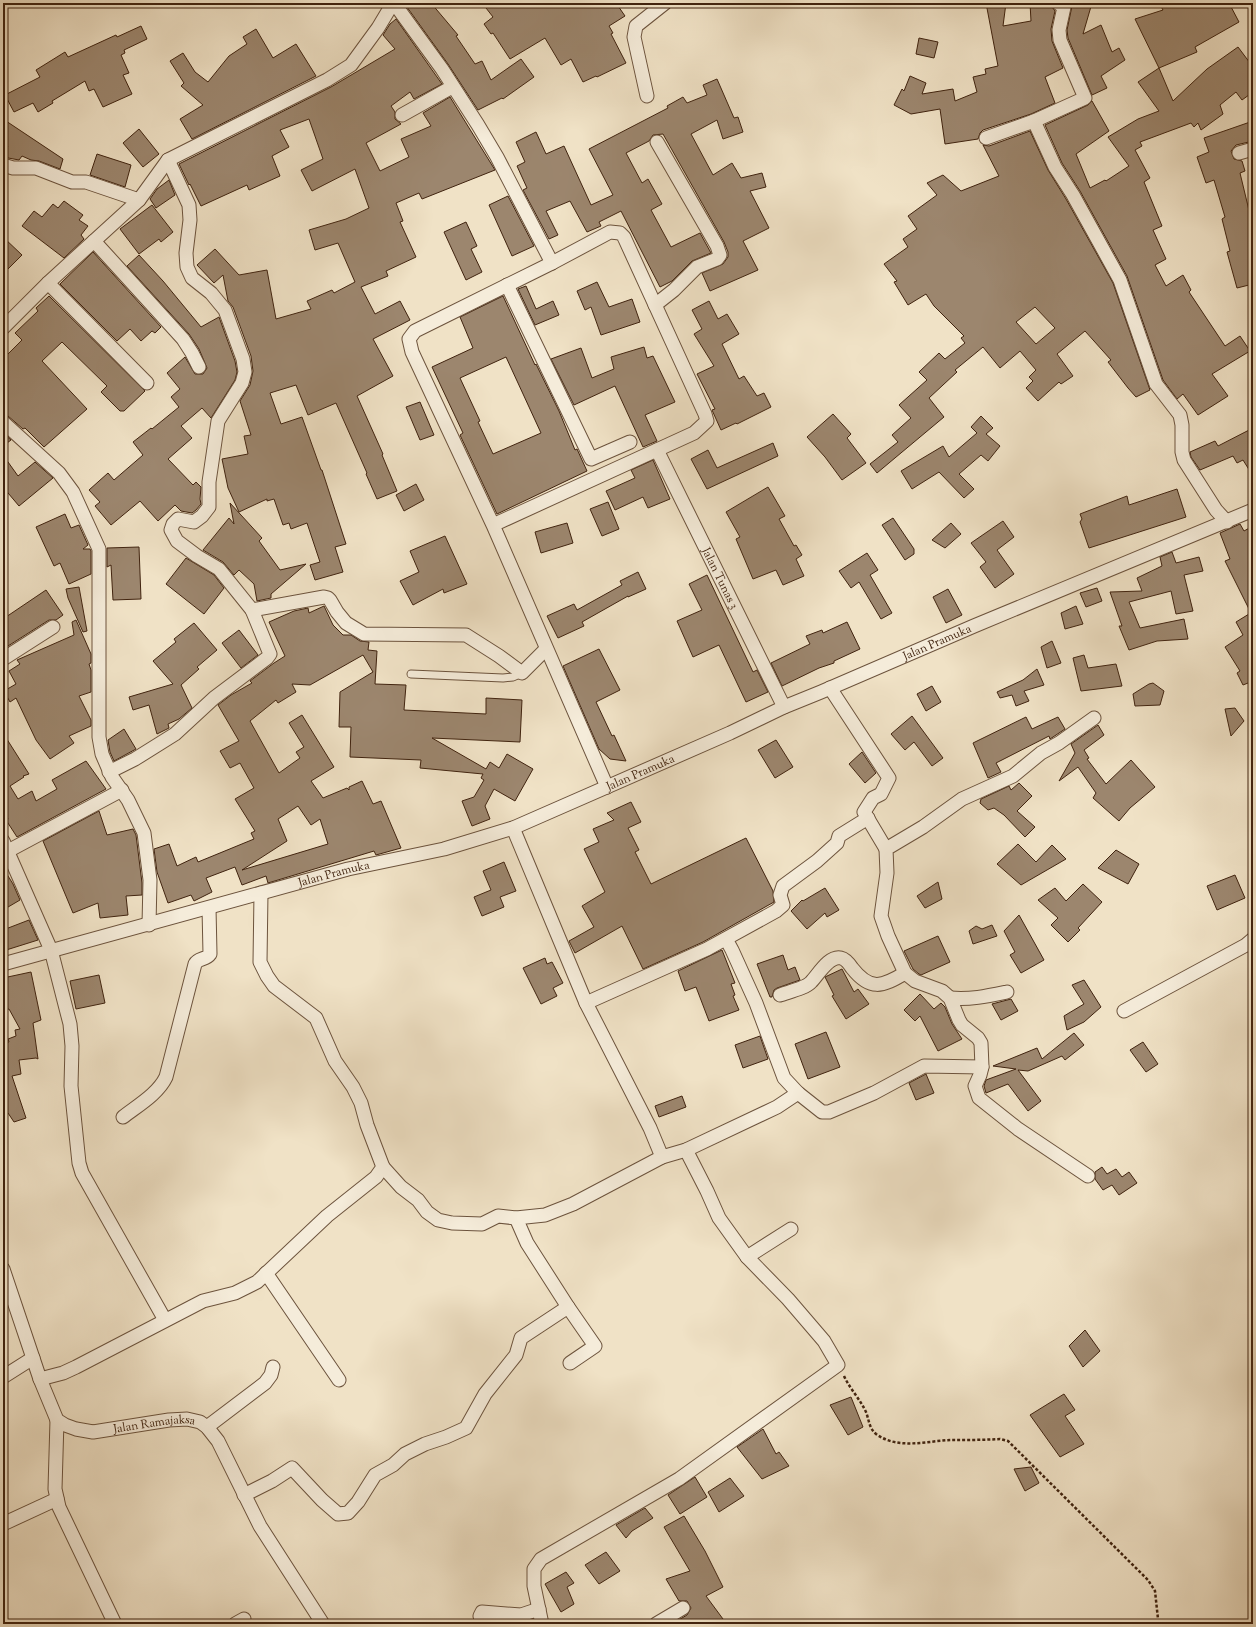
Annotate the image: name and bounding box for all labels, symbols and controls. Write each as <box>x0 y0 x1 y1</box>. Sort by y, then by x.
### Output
street label: Jalan Tunas 3 <box>696 544 742 613</box>
street label: Jalan Pramuka <box>899 620 975 666</box>
street label: Jalan Pramuka <box>603 750 678 796</box>
street label: Jalan Pramuka <box>295 857 372 893</box>
street label: Jalan Ramajaksa <box>111 1411 198 1439</box>

